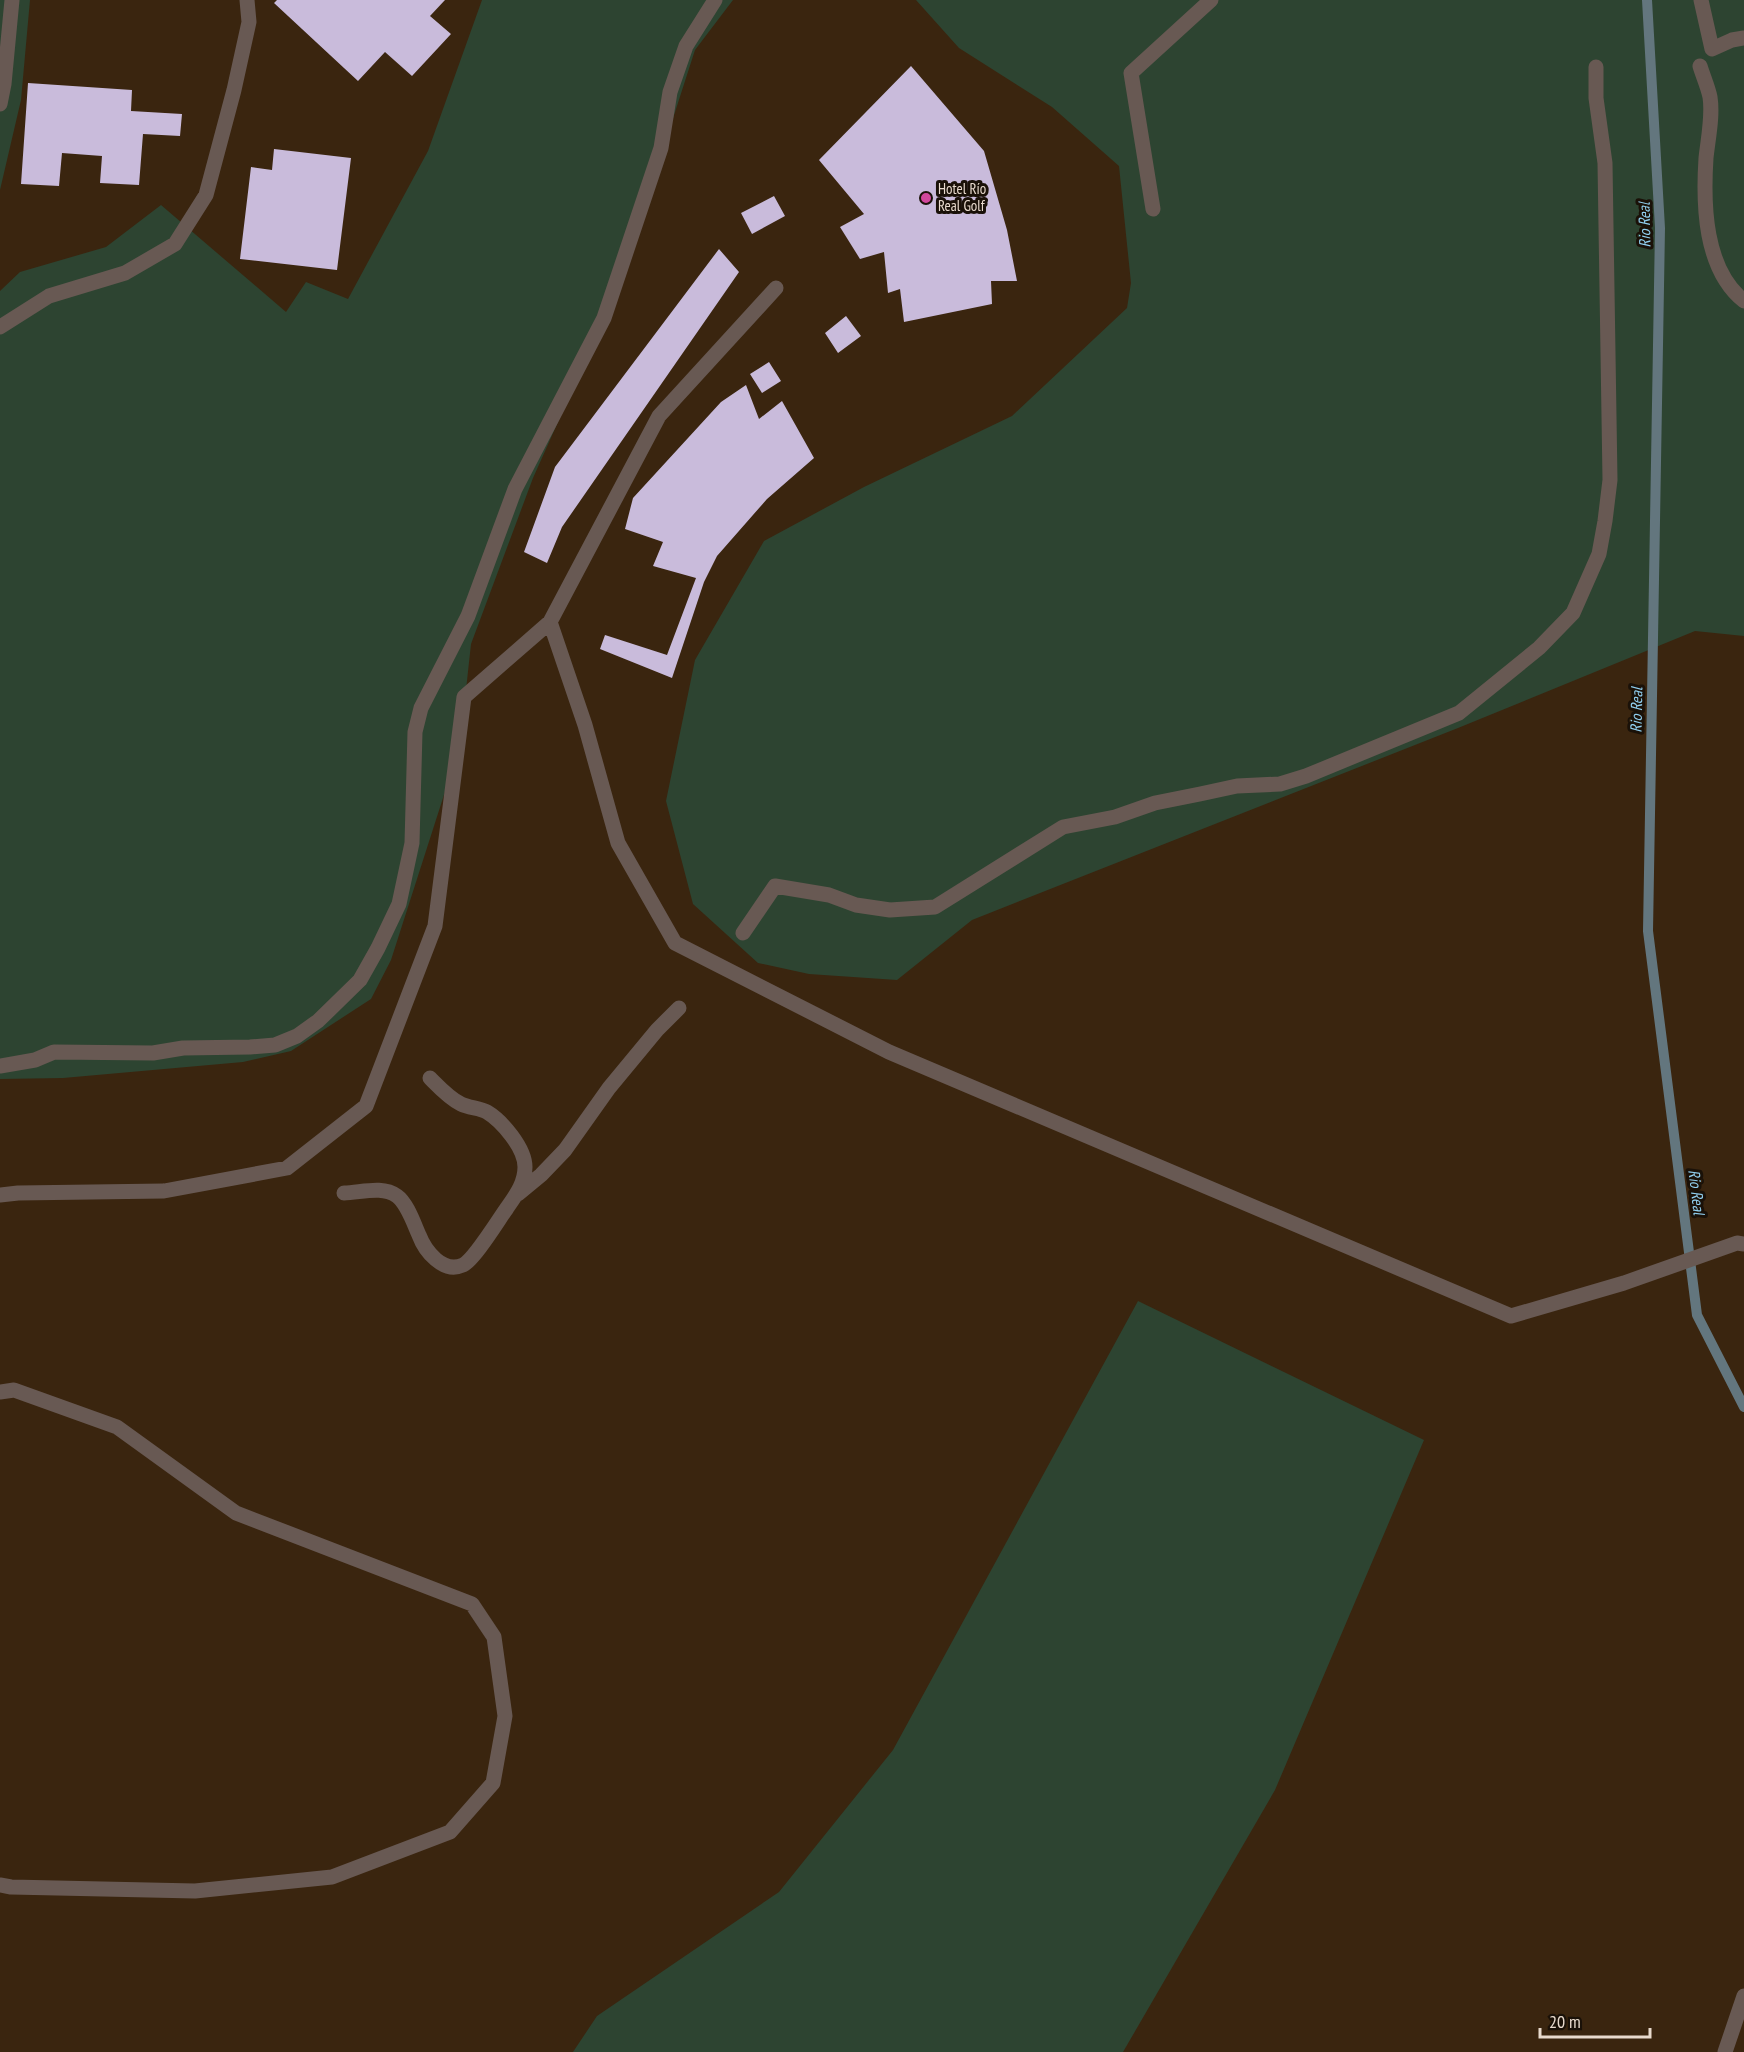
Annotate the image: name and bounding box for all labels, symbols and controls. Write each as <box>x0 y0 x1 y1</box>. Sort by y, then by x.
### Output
place label: Hotel Río Real Golf <box>938 179 986 215</box>
marker: Hotel Río Real Golf <box>919 191 933 205</box>
water label: Rio Real <box>1634 201 1654 248</box>
water label: Rio Real <box>1626 686 1646 733</box>
water label: Rio Real <box>1684 1168 1710 1217</box>
scale bar <box>1540 2001 1650 2039</box>
text: 20 m <box>1549 2010 1581 2033</box>

